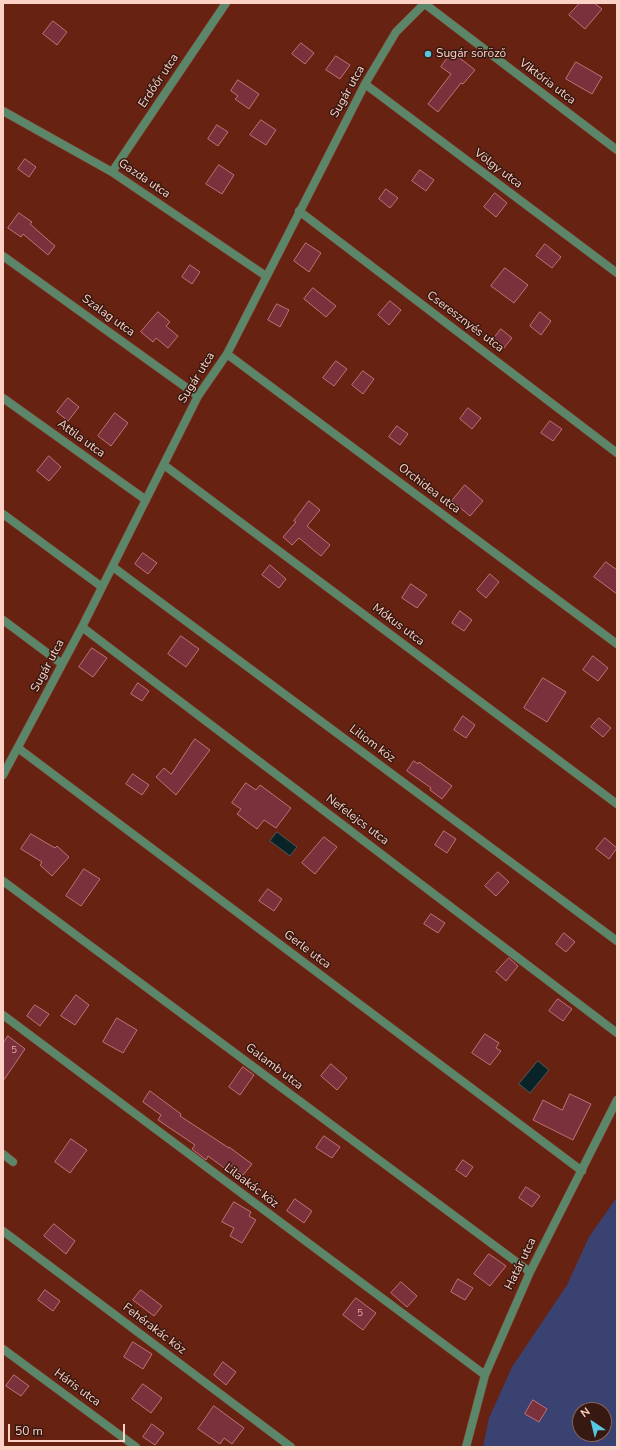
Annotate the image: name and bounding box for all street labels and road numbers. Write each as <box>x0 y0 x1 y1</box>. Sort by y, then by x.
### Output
street label: Erdőőr utca <box>136 51 182 111</box>
street label: Viktória utca <box>516 56 578 108</box>
street label: Sugár utca <box>328 63 368 121</box>
street label: Völgy utca <box>471 146 525 192</box>
street label: Gazda utca <box>115 156 173 202</box>
street label: Cseresznyés utca <box>424 288 506 356</box>
street label: Szalag utca <box>79 292 137 340</box>
street label: Sugár utca <box>176 350 218 406</box>
street label: Attila utca <box>54 417 108 461</box>
street label: Orchidea utca <box>395 461 463 517</box>
street label: Mókus utca <box>369 601 427 649</box>
street label: Sugár utca <box>28 637 68 695</box>
street label: Liliom köz <box>346 722 398 766</box>
street label: Nefelejcs utca <box>323 792 391 848</box>
street label: Gerle utca <box>281 928 333 972</box>
street label: Galamb utca <box>242 1041 306 1093</box>
street label: Lilaakác köz <box>221 1161 281 1211</box>
street label: Határ utca <box>502 1236 540 1292</box>
street label: Fehérakác köz <box>120 1301 188 1357</box>
street label: Háris utca <box>51 1366 103 1410</box>

